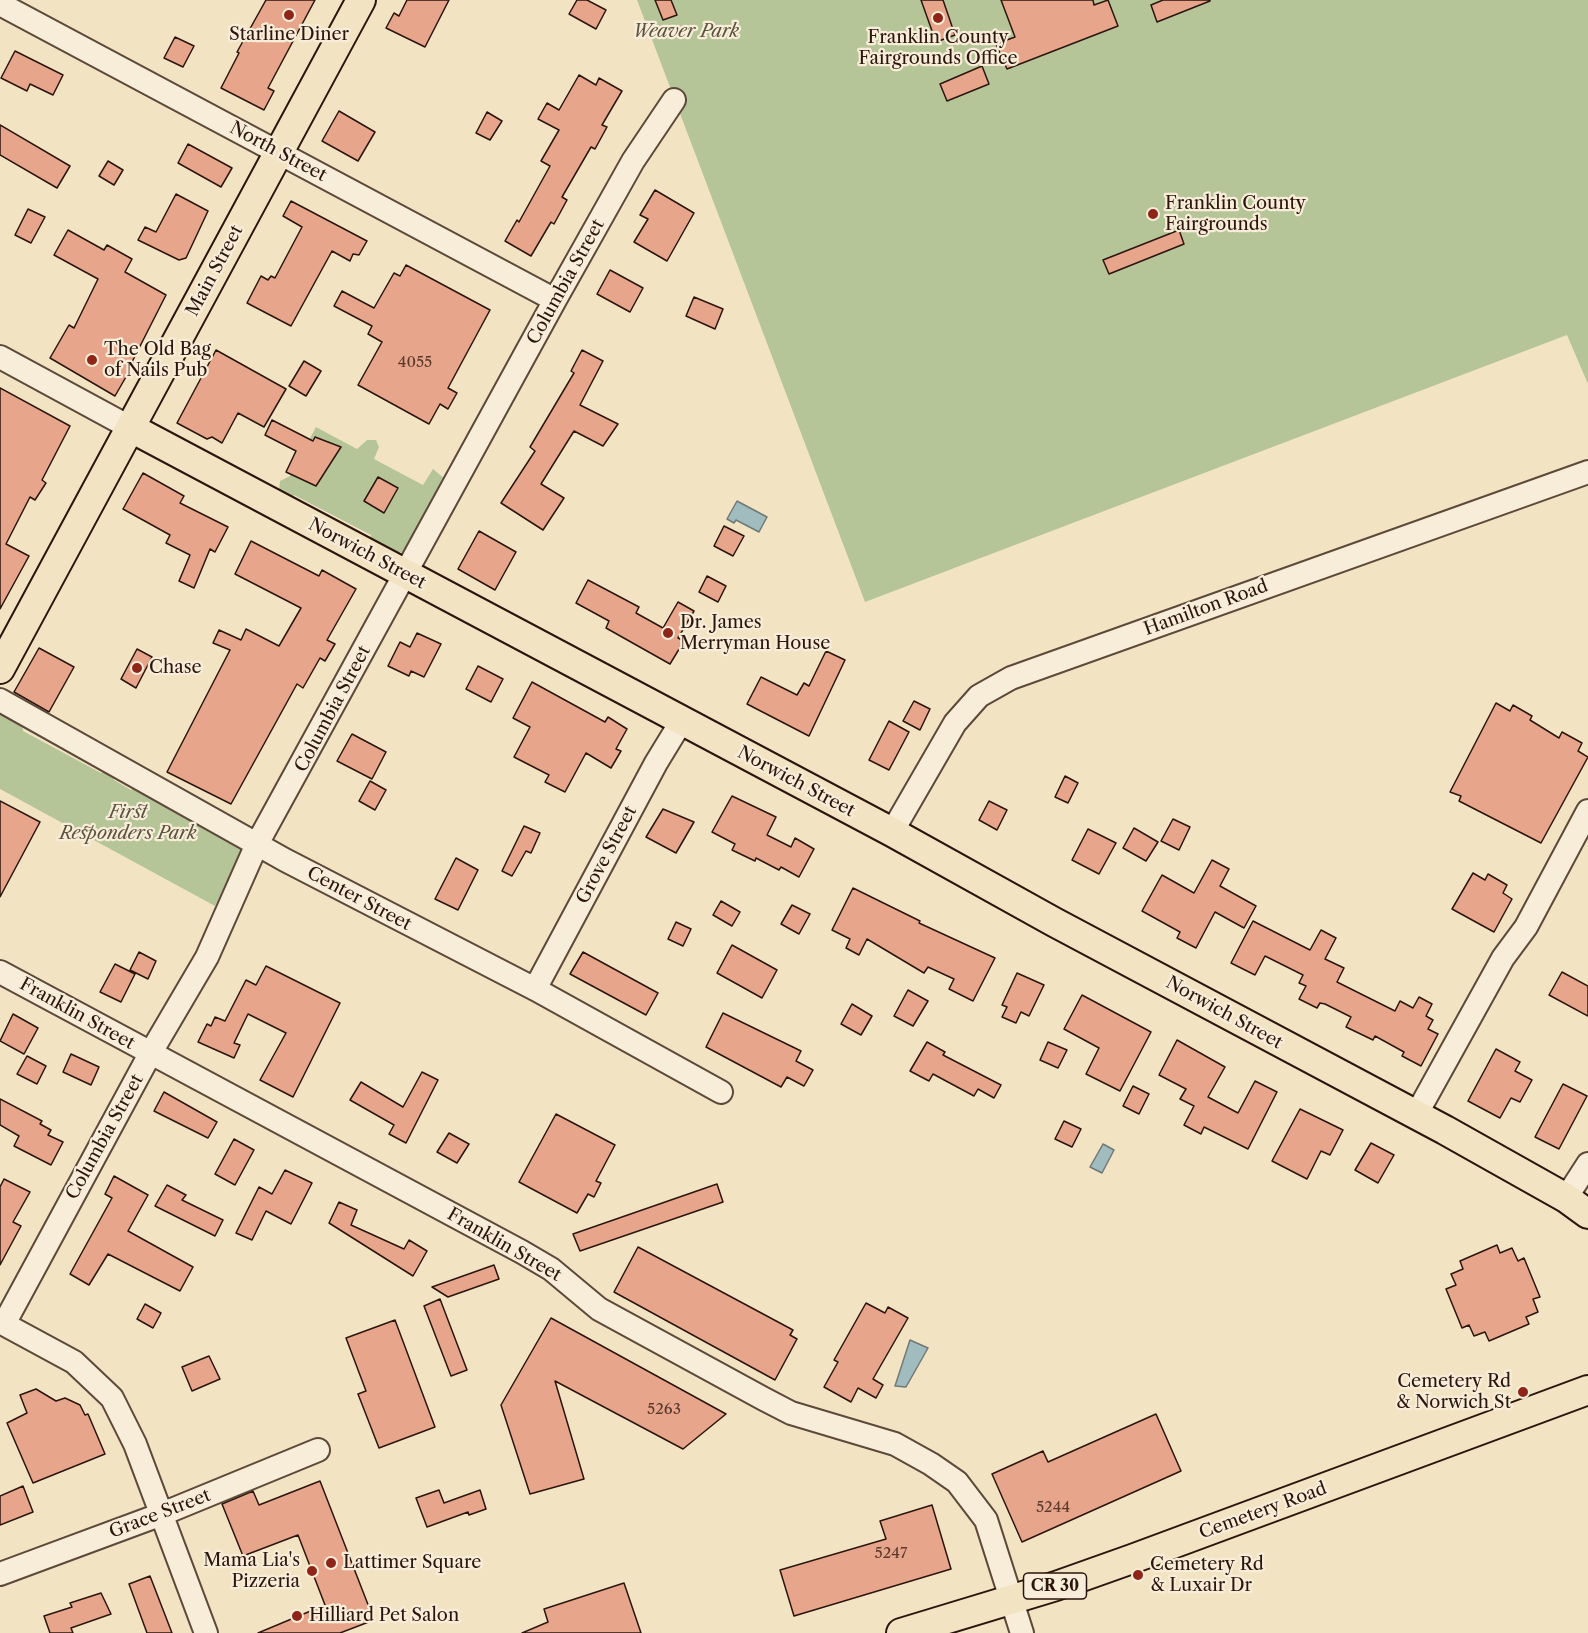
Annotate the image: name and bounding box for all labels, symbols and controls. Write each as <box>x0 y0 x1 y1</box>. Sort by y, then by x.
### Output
marker: Starline Diner <box>282 8 296 22</box>
marker: Franklin County Fairgrounds Office <box>931 11 945 25</box>
park label: Weaver Park <box>633 21 739 43</box>
place label: Starline Diner <box>229 24 349 46</box>
place label: Franklin County Fairgrounds Office <box>858 27 1018 70</box>
street label: North Street <box>226 117 330 187</box>
place label: Franklin County Fairgrounds <box>1165 193 1306 236</box>
marker: Franklin County Fairgrounds <box>1146 207 1160 221</box>
street label: Columbia Street <box>523 216 609 348</box>
street label: Main Street <box>182 222 248 320</box>
place label: The Old Bag of Nails Pub <box>104 339 211 382</box>
marker: The Old Bag of Nails Pub <box>85 353 99 367</box>
house number: 4055 <box>398 354 432 372</box>
street label: Norwich Street <box>305 514 429 594</box>
street label: Hamilton Road <box>1141 576 1271 640</box>
place label: Dr. James Merryman House <box>680 612 830 654</box>
marker: Dr. James Merryman House <box>661 626 675 640</box>
street label: Columbia Street <box>291 642 375 776</box>
place label: Chase <box>149 657 202 679</box>
marker: Chase <box>130 661 144 675</box>
street label: Norwich Street <box>734 742 858 822</box>
park label: First Responders Park <box>59 802 197 844</box>
street label: Grove Street <box>572 802 642 908</box>
street label: Center Street <box>303 862 415 936</box>
street label: Norwich Street <box>1162 972 1286 1054</box>
street label: Franklin Street <box>16 973 138 1055</box>
street label: Columbia Street <box>62 1071 148 1203</box>
street label: Franklin Street <box>443 1204 565 1286</box>
place label: Cemetery Rd & Norwich St <box>1396 1371 1511 1414</box>
marker: Cemetery Rd & Norwich St <box>1516 1385 1530 1399</box>
house number: 5263 <box>647 1401 681 1419</box>
street label: Cemetery Road <box>1196 1478 1330 1544</box>
street label: Grace Street <box>106 1485 214 1543</box>
house number: 5244 <box>1036 1499 1070 1517</box>
house number: 5247 <box>875 1545 907 1563</box>
place label: Mama Lia's Pizzeria <box>203 1550 300 1592</box>
place label: Lattimer Square <box>343 1552 481 1574</box>
place label: Cemetery Rd & Luxair Dr <box>1150 1554 1264 1596</box>
marker: Lattimer Square <box>324 1556 338 1570</box>
marker: Mama Lia's Pizzeria <box>305 1564 319 1578</box>
marker: Cemetery Rd & Luxair Dr <box>1131 1568 1145 1582</box>
road number: CR 30 <box>1024 1573 1086 1599</box>
place label: Hilliard Pet Salon <box>309 1605 459 1627</box>
marker: Hilliard Pet Salon <box>290 1609 304 1623</box>

